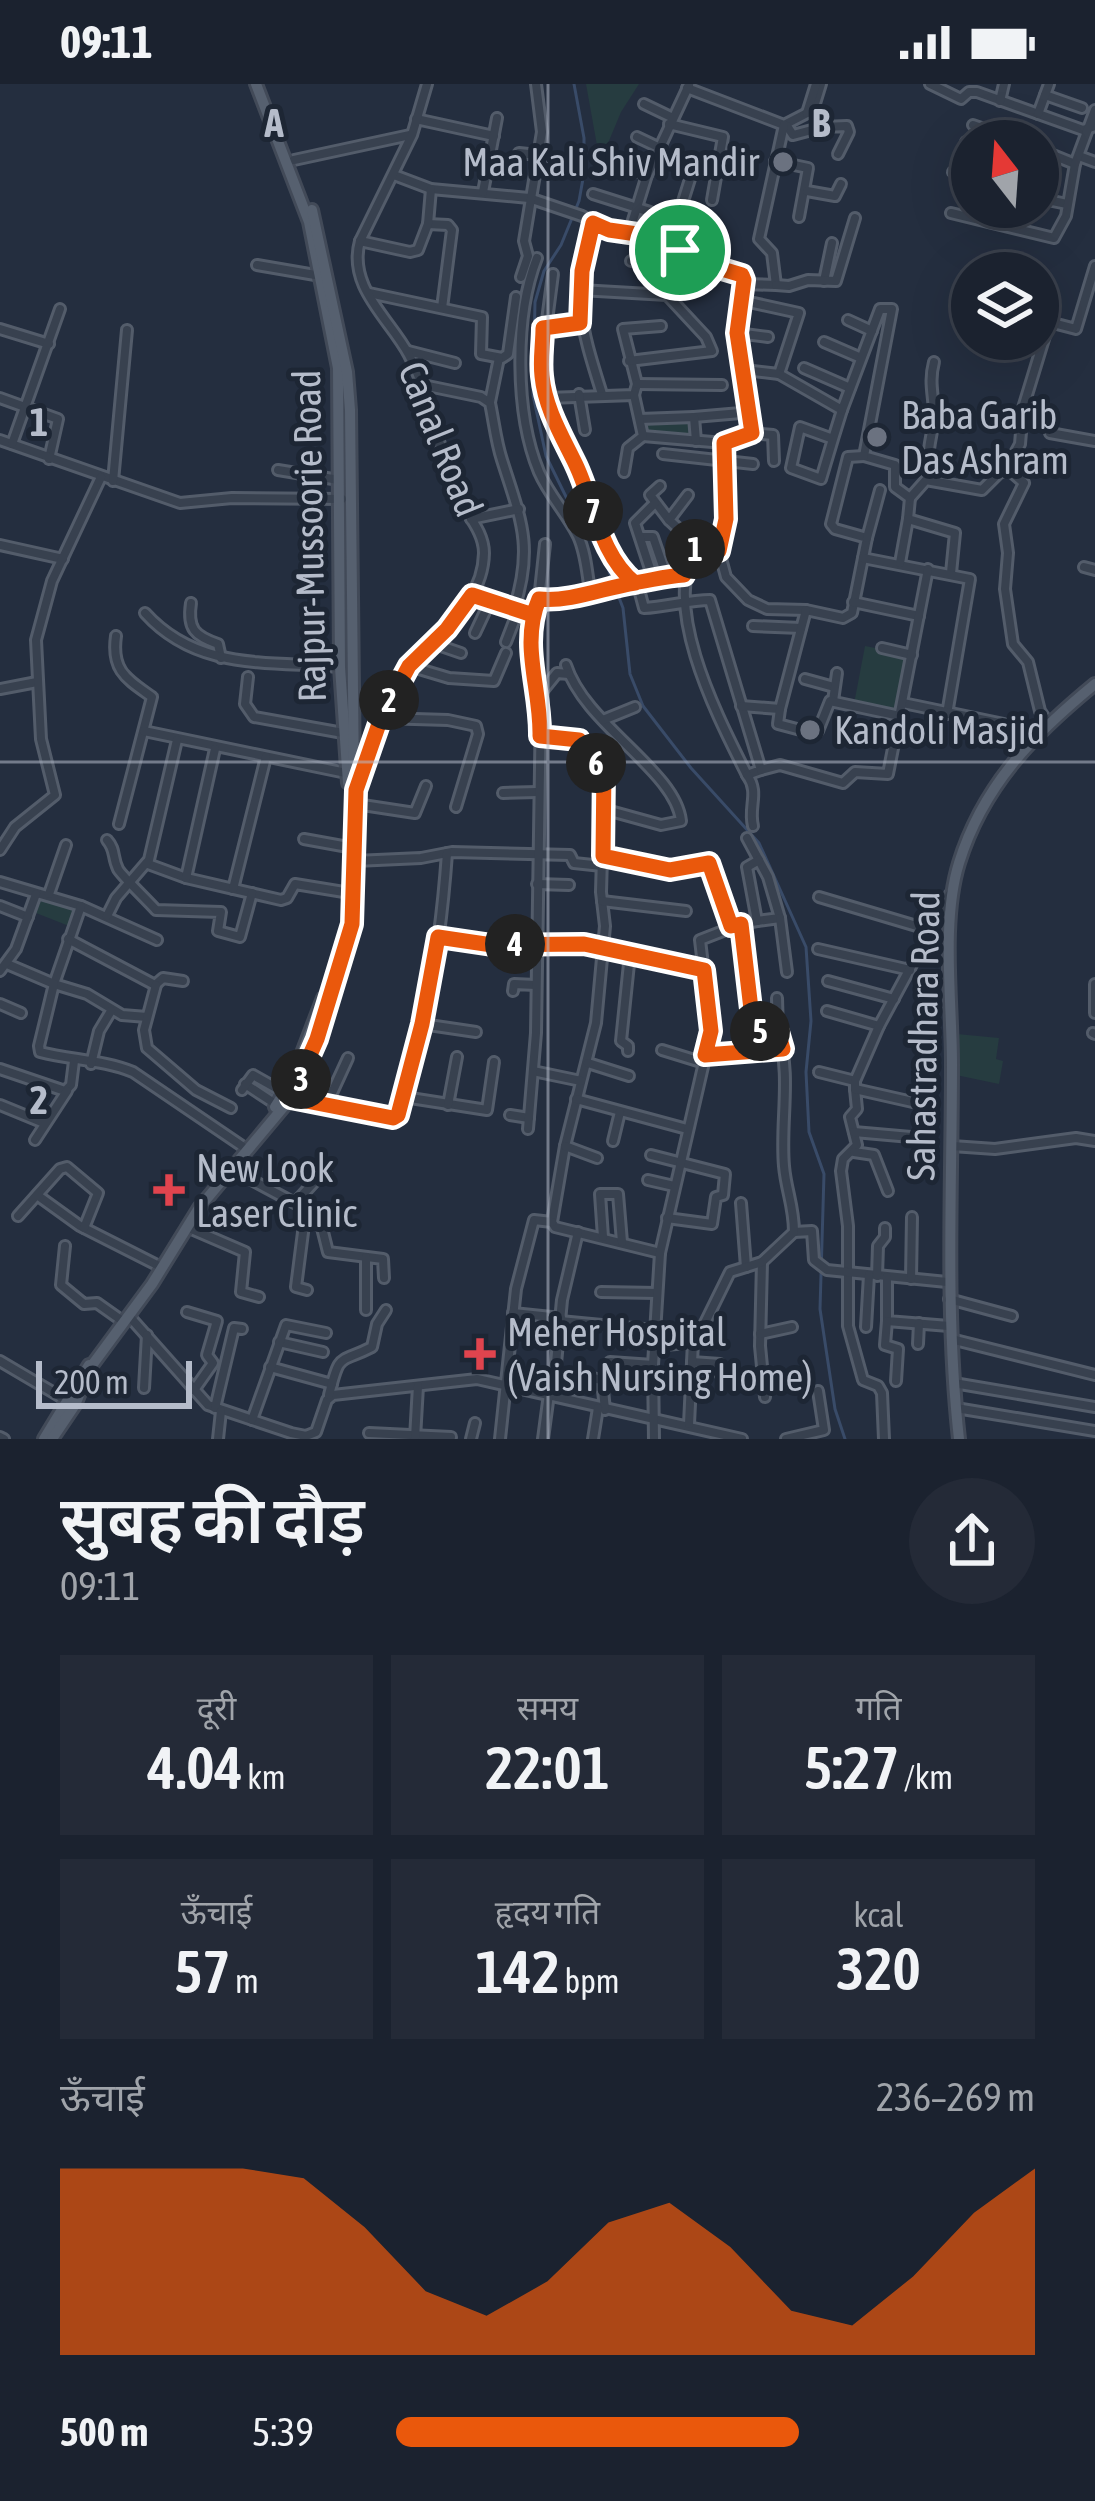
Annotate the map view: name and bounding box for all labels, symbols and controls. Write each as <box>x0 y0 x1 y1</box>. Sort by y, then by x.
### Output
text: 09:11 <box>60 16 153 68</box>
text: A <box>263 101 284 145</box>
text: B <box>812 101 831 145</box>
north arrow <box>951 120 1059 228</box>
map controls <box>951 120 1059 360</box>
place label: Maa Kali Shiv Mandir <box>462 140 759 184</box>
marker: Maa Kali Shiv Mandir <box>770 149 796 175</box>
pin <box>629 199 731 301</box>
icon: arrive <box>647 217 713 283</box>
button: layers <box>951 252 1059 360</box>
street label: Canal Road <box>390 355 492 523</box>
street label: Rajpur-Mussoorie Road <box>284 369 334 703</box>
place label: Baba Garib Das Ashram <box>901 393 1069 482</box>
text: 1 <box>30 400 48 444</box>
marker: Baba Garib Das Ashram <box>864 424 890 450</box>
pin: 7 <box>563 481 623 541</box>
text: 7 <box>585 492 601 530</box>
pin: 1 <box>665 519 725 579</box>
text: 1 <box>687 530 703 568</box>
pin: 2 <box>359 670 419 730</box>
text: 2 <box>381 681 397 719</box>
place label: Kandoli Masjid <box>834 708 1045 752</box>
marker: Kandoli Masjid <box>797 717 823 743</box>
pin: 6 <box>566 733 626 793</box>
text: 6 <box>588 744 604 782</box>
street label: Sahastradhara Road <box>898 891 948 1181</box>
pin: 4 <box>485 914 545 974</box>
text: 4 <box>507 925 523 963</box>
pin: 5 <box>730 1001 790 1061</box>
text: 5 <box>752 1012 768 1050</box>
pin: 3 <box>271 1049 331 1109</box>
text: 3 <box>293 1060 309 1098</box>
text: 2 <box>30 1078 48 1122</box>
place label: New Look Laser Clinic <box>196 1146 357 1235</box>
marker: New Look Laser Clinic <box>153 1174 185 1206</box>
place label: Meher Hospital (Vaish Nursing Home) <box>507 1310 813 1399</box>
marker: Meher Hospital (Vaish Nursing Home) <box>464 1338 496 1370</box>
scale bar <box>36 1355 192 1408</box>
text: 200 m <box>54 1363 129 1401</box>
button: share <box>909 1478 1035 1604</box>
text: सुबह की दौड़ <box>60 1481 365 1557</box>
text: 09:11 <box>60 1564 140 1608</box>
text: दूरी <box>197 1689 236 1727</box>
text: समय <box>517 1689 578 1727</box>
text: गति <box>856 1689 901 1727</box>
text: 4.04 <box>147 1733 243 1802</box>
text: 22:01 <box>485 1733 610 1802</box>
text: 5:27 <box>804 1733 899 1802</box>
text: km <box>243 1758 286 1796</box>
text: /km <box>899 1758 953 1796</box>
text: ऊँचाई <box>181 1893 252 1931</box>
text: हृदय गति <box>495 1893 600 1931</box>
text: kcal <box>853 1896 904 1934</box>
text: 320 <box>836 1934 921 2003</box>
text: 57 <box>174 1937 231 2006</box>
text: 142 <box>475 1937 560 2006</box>
text: m <box>231 1962 259 2000</box>
text: bpm <box>560 1962 620 2000</box>
text: ऊँचाई <box>60 2075 145 2119</box>
text: 236–269 m <box>876 2075 1035 2119</box>
text: 500 m <box>60 2410 148 2454</box>
text: 5:39 <box>252 2410 314 2454</box>

